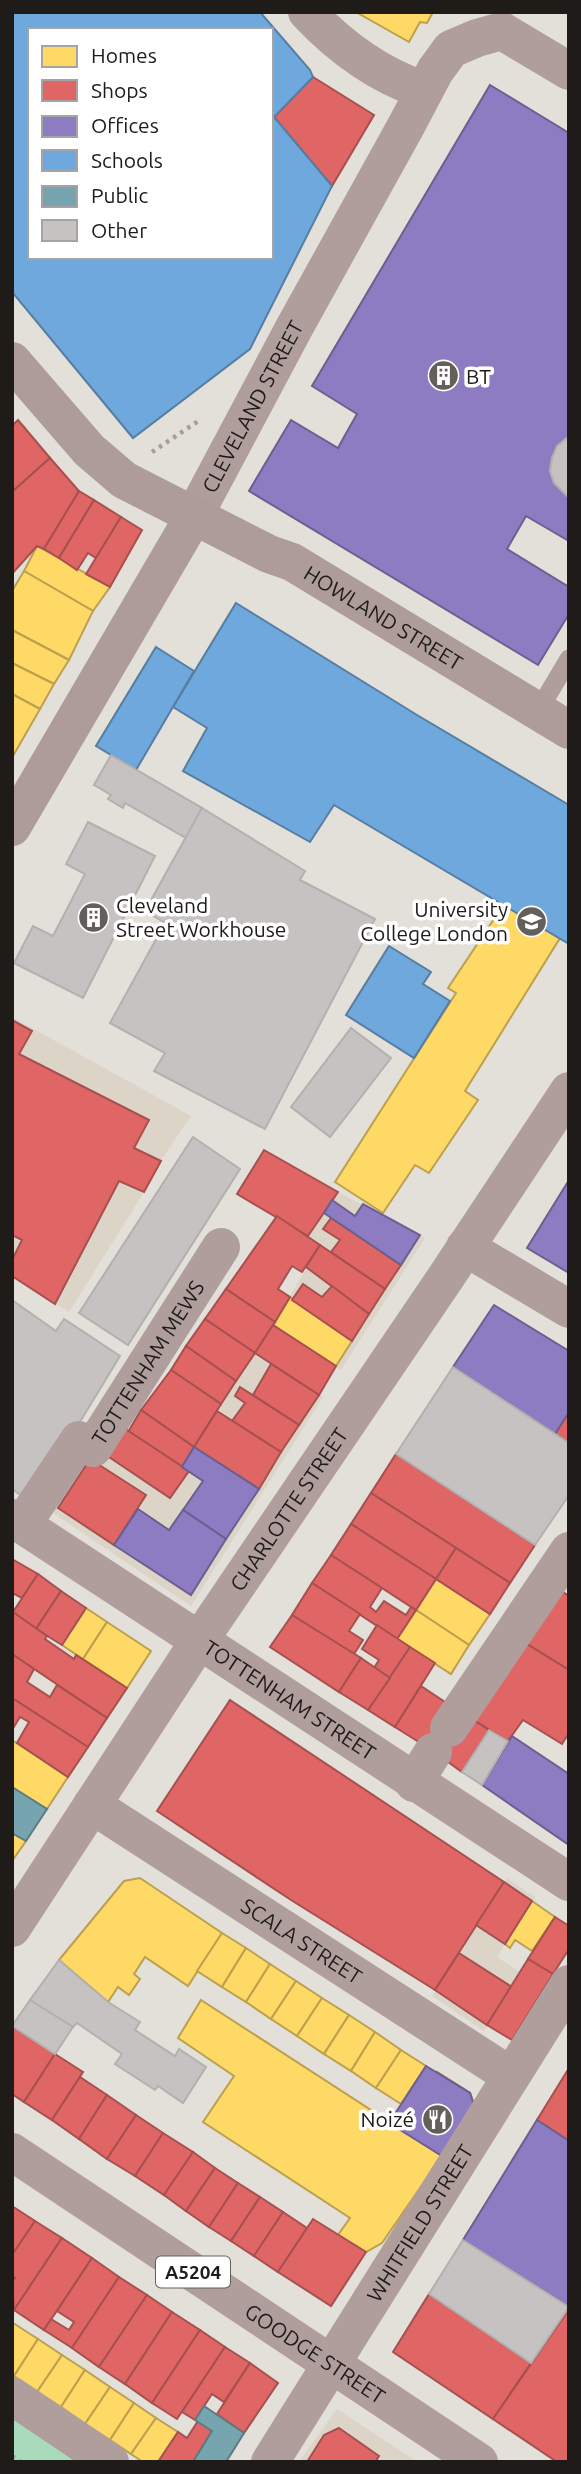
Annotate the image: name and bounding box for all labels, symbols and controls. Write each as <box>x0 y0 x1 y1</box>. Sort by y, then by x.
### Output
legend <box>28 28 273 259</box>
text: Homes <box>91 43 157 67</box>
text: Shops <box>91 78 148 102</box>
text: Offices <box>91 113 159 137</box>
text: Schools <box>91 148 163 172</box>
text: Public <box>91 183 148 207</box>
text: Other <box>91 218 147 242</box>
street label: CLEVELAND STREET <box>197 316 308 497</box>
building icon: BT <box>426 359 460 393</box>
place label: BT <box>466 364 491 388</box>
street label: HOWLAND STREET <box>300 560 467 675</box>
place label: Cleveland Street Workhouse <box>116 893 286 941</box>
place label: University College London <box>360 897 508 945</box>
building icon: Cleveland Street Workhouse <box>76 900 110 934</box>
school or university icon: University College London <box>514 904 548 938</box>
street label: TOTTENHAM MEWS <box>86 1276 209 1449</box>
street label: CHARLOTTE STREET <box>225 1423 352 1595</box>
street label: TOTTENHAM STREET <box>200 1635 381 1765</box>
street label: SCALA STREET <box>237 1893 367 1989</box>
restaurant icon: Noizé <box>420 2102 454 2136</box>
place label: Noizé <box>361 2107 414 2131</box>
street label: WHITFIELD STREET <box>361 2140 478 2306</box>
road number: A5204 <box>156 2256 230 2288</box>
street label: GOODGE STREET <box>241 2298 390 2409</box>

